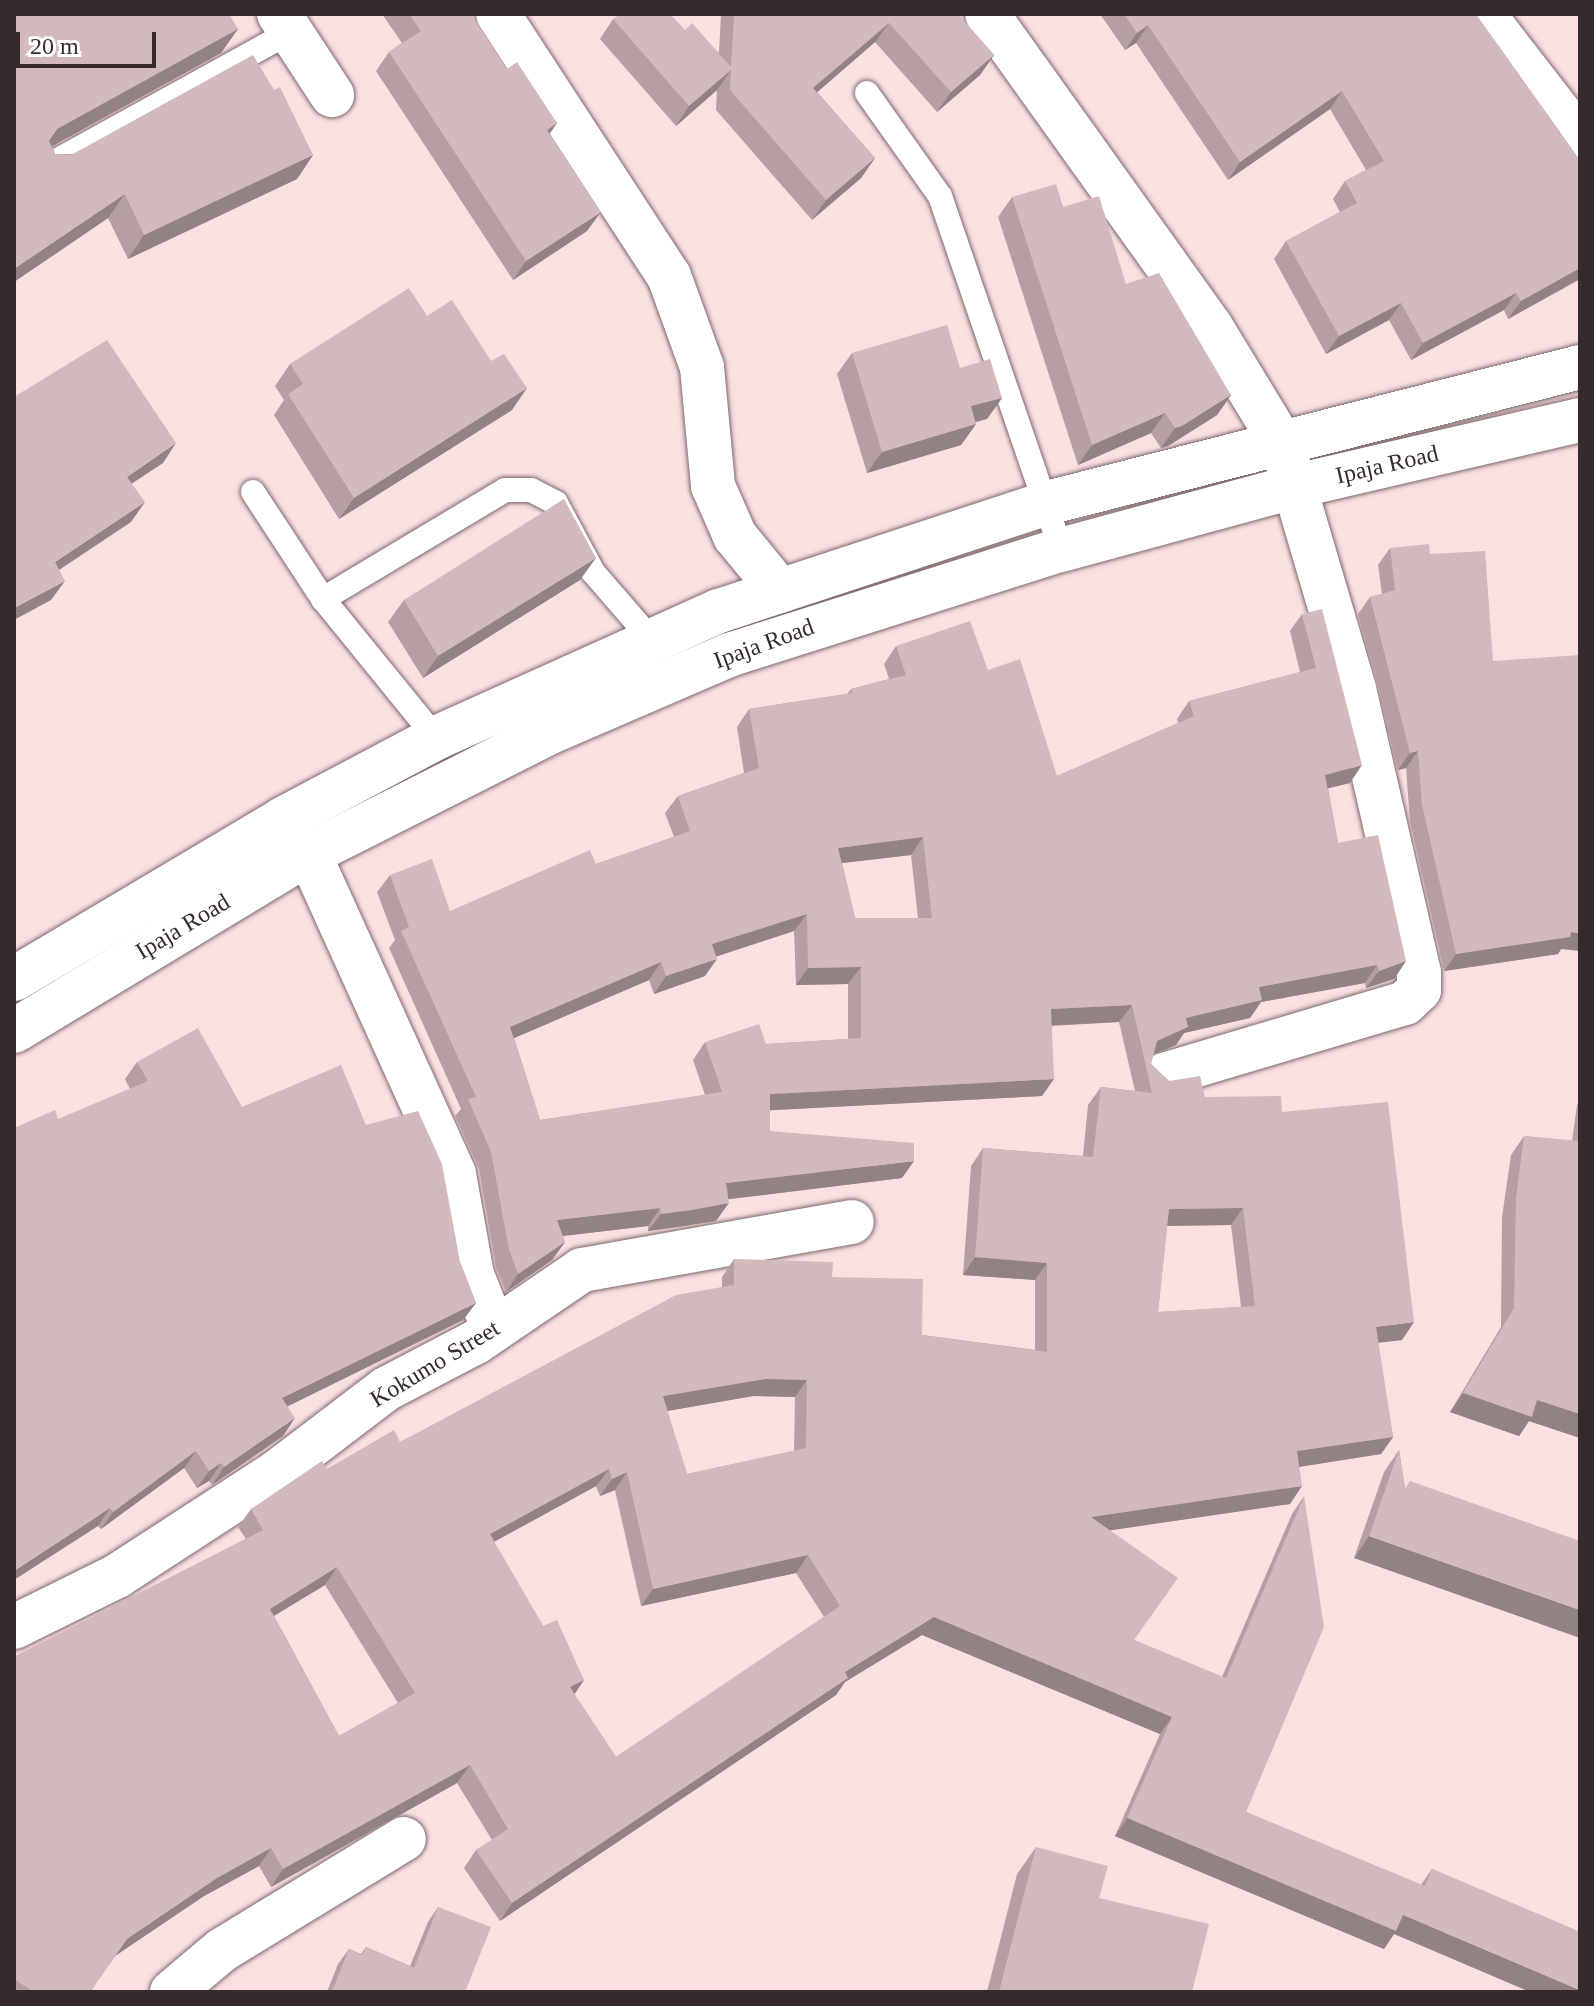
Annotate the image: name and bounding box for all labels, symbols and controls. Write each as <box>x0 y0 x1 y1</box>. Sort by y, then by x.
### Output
scale bar <box>20 16 160 66</box>
text: 20 m <box>30 33 79 59</box>
street label: Ipaja Road <box>1333 439 1441 491</box>
street label: Ipaja Road <box>710 613 818 675</box>
street label: Ipaja Road <box>131 888 235 966</box>
street label: Kokumo Street <box>365 1314 505 1414</box>

